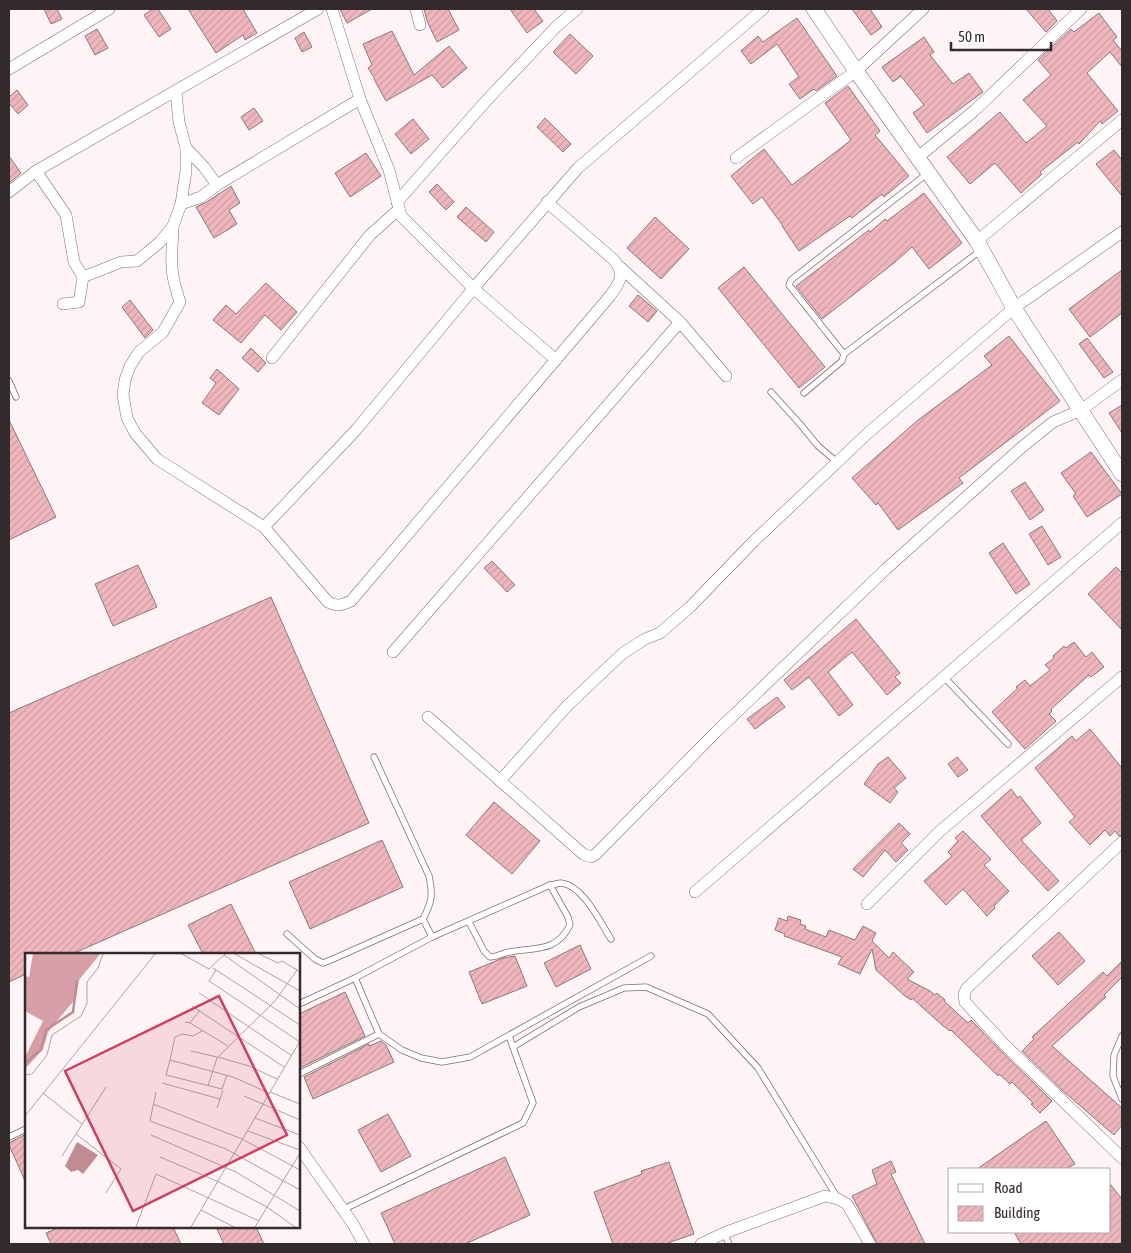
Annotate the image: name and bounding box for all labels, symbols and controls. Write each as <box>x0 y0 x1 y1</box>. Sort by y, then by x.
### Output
scale bar <box>951 20 1051 52</box>
text: 50 m <box>958 28 985 45</box>
inset map <box>25 953 300 1228</box>
legend <box>948 1168 1111 1233</box>
text: Road <box>994 1179 1023 1196</box>
text: Building <box>994 1204 1040 1221</box>

